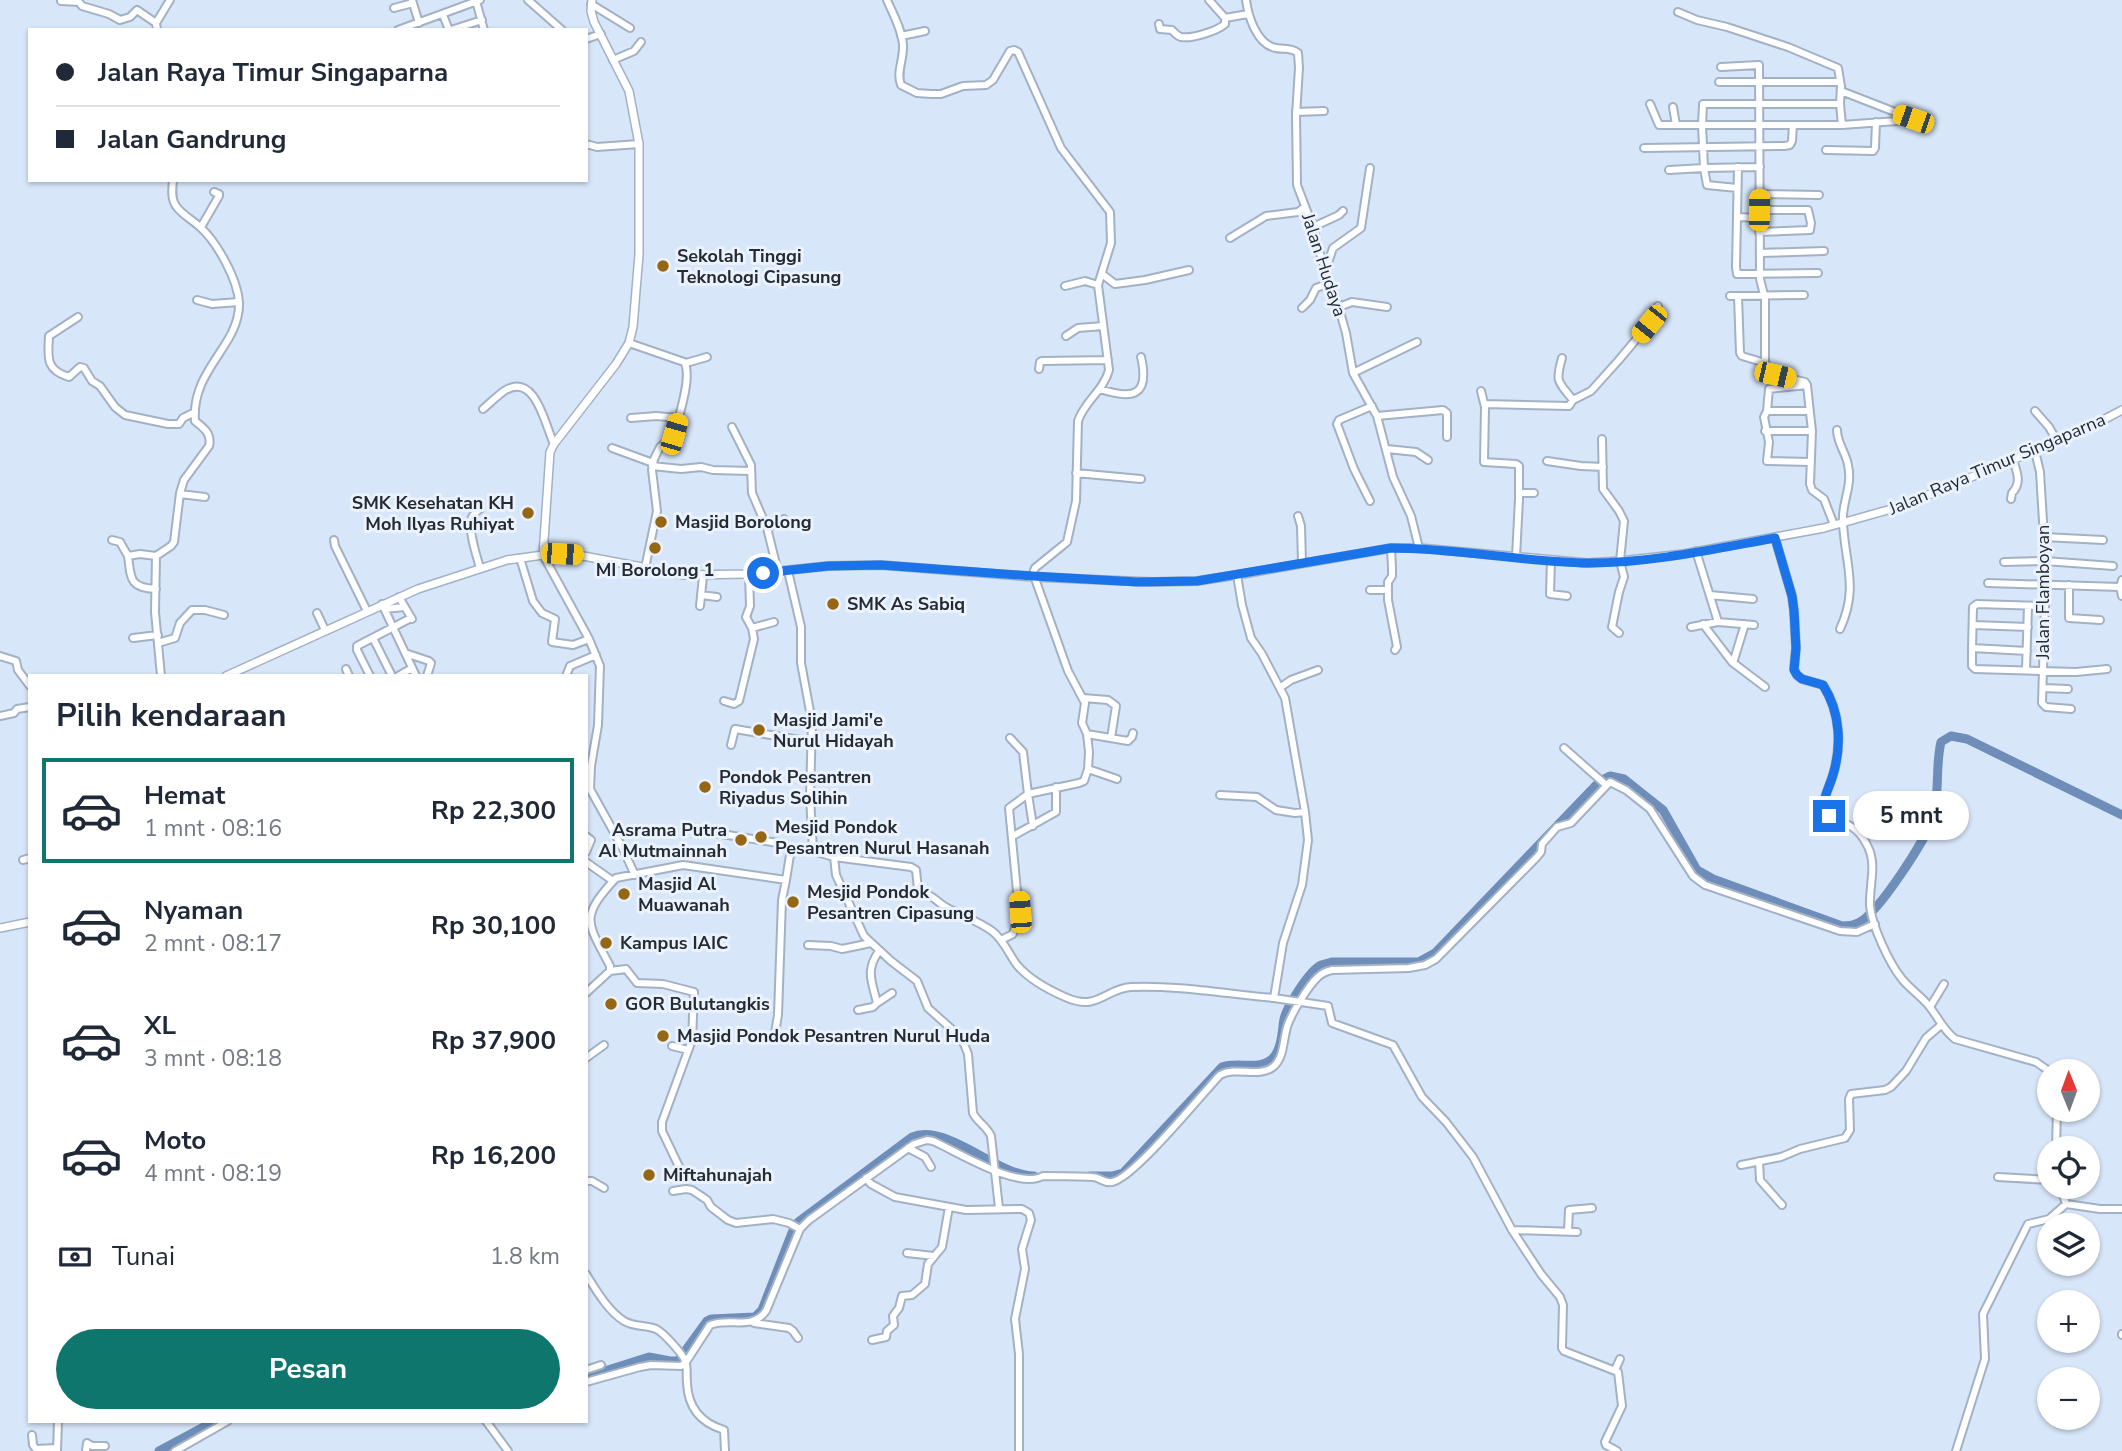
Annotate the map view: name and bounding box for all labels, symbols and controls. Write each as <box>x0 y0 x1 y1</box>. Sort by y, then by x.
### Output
text: Jalan Raya Timur Singaparna <box>98 55 448 90</box>
car <box>1890 102 1937 136</box>
text: Jalan Gandrung <box>98 122 287 157</box>
car <box>1749 189 1770 231</box>
street label: Jalan Hudaya <box>1296 209 1352 320</box>
place label: Sekolah Tinggi Teknologi Cipasung <box>677 244 841 289</box>
marker: Sekolah Tinggi Teknologi Cipasung <box>655 258 671 274</box>
car <box>1628 301 1671 347</box>
car <box>1753 360 1798 390</box>
street label: Jalan Raya Timur Singaparna <box>1884 407 2109 521</box>
car <box>659 411 690 457</box>
place label: SMK Kesehatan KH Moh Ilyas Ruhiyat <box>352 491 514 536</box>
marker: SMK Kesehatan KH Moh Ilyas Ruhiyat <box>520 505 536 521</box>
place label: Masjid Borolong <box>675 510 812 534</box>
marker: Masjid Borolong <box>653 514 669 530</box>
street label: Jalan Flamboyan <box>2031 525 2055 660</box>
marker: MI Borolong 1 <box>647 540 663 556</box>
car <box>541 542 584 566</box>
route start <box>747 557 779 589</box>
place label: MI Borolong 1 <box>596 558 714 582</box>
place label: SMK As Sabiq <box>847 592 965 616</box>
marker: SMK As Sabiq <box>825 596 841 612</box>
text: Pilih kendaraan <box>56 694 286 737</box>
place label: Masjid Jami'e Nurul Hidayah <box>773 708 894 753</box>
marker: Masjid Jami'e Nurul Hidayah <box>751 722 767 738</box>
place label: Pondok Pesantren Riyadus Solihin <box>719 765 871 810</box>
text: Hemat <box>144 778 225 813</box>
icon: car <box>60 779 123 842</box>
marker: Pondok Pesantren Riyadus Solihin <box>697 779 713 795</box>
callout: 5 mnt <box>1854 792 1969 840</box>
text: Rp 22,300 <box>431 793 556 828</box>
route end <box>1813 800 1845 832</box>
text: 5 mnt <box>1880 800 1942 831</box>
text: 1 mnt · 08:16 <box>144 813 282 844</box>
place label: Mesjid Pondok Pesantren Nurul Hasanah <box>775 815 989 860</box>
place label: Asrama Putra Al Mutmainnah <box>598 818 727 863</box>
marker: Mesjid Pondok Pesantren Nurul Hasanah <box>753 829 769 845</box>
marker: Asrama Putra Al Mutmainnah <box>733 832 749 848</box>
place label: Masjid Al Muawanah <box>638 872 730 917</box>
place label: Mesjid Pondok Pesantren Cipasung <box>807 880 974 925</box>
marker: Masjid Al Muawanah <box>616 886 632 902</box>
car <box>1009 890 1032 934</box>
text: Nyaman <box>144 893 243 928</box>
icon: car <box>60 894 123 957</box>
marker: Mesjid Pondok Pesantren Cipasung <box>785 894 801 910</box>
text: Rp 30,100 <box>431 908 556 943</box>
text: 2 mnt · 08:17 <box>144 928 282 959</box>
place label: Kampus IAIC <box>620 931 728 955</box>
marker: Kampus IAIC <box>598 935 614 951</box>
place label: GOR Bulutangkis <box>625 992 770 1016</box>
marker: GOR Bulutangkis <box>603 996 619 1012</box>
text: XL <box>144 1008 176 1043</box>
icon: car <box>60 1009 123 1072</box>
text: Rp 37,900 <box>431 1023 556 1058</box>
place label: Masjid Pondok Pesantren Nurul Huda <box>677 1024 990 1048</box>
marker: Masjid Pondok Pesantren Nurul Huda <box>655 1028 671 1044</box>
text: 3 mnt · 08:18 <box>144 1043 282 1074</box>
north arrow <box>2037 1059 2100 1122</box>
map controls <box>2037 1059 2100 1430</box>
text: Moto <box>144 1123 206 1158</box>
icon: car <box>60 1124 123 1187</box>
button: locate <box>2037 1136 2100 1199</box>
text: Rp 16,200 <box>431 1138 556 1173</box>
text: 4 mnt · 08:19 <box>144 1158 282 1189</box>
place label: Miftahunajah <box>663 1163 772 1187</box>
marker: Miftahunajah <box>641 1167 657 1183</box>
button: layers <box>2037 1213 2100 1276</box>
icon: cash <box>56 1238 94 1276</box>
text: Tunai <box>112 1239 175 1274</box>
text: 1.8 km <box>490 1241 560 1272</box>
button: + <box>2037 1290 2100 1353</box>
button: Pesan <box>56 1329 560 1409</box>
button: − <box>2037 1367 2100 1430</box>

